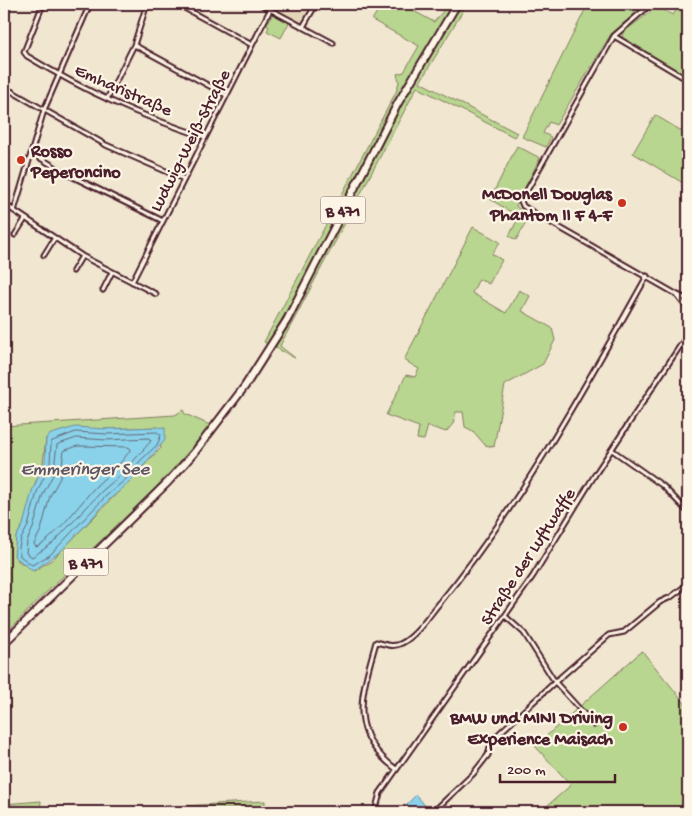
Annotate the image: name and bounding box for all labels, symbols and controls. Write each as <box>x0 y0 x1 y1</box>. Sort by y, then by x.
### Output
street label: Emharistraße <box>71 60 176 122</box>
street label: Ludwig-Weiß-Straße <box>146 66 236 216</box>
place label: Rosso Peperoncino <box>30 142 121 184</box>
marker: Rosso Peperoncino <box>15 154 27 166</box>
place label: McDonell Douglas Phantom II F 4-F <box>482 185 614 227</box>
road number: B 471 <box>320 196 366 224</box>
marker: McDonell Douglas Phantom II F 4-F <box>616 197 628 209</box>
water label: Emmeringer See <box>21 459 151 482</box>
street label: Straße der Luftwaffe <box>477 484 582 630</box>
road number: B 471 <box>64 548 108 576</box>
place label: BMW und MINI Driving Experience Maisach <box>449 709 613 751</box>
marker: BMW und MINI Driving Experience Maisach <box>617 721 629 733</box>
scale bar <box>500 751 614 783</box>
text: 200 m <box>507 762 546 780</box>

